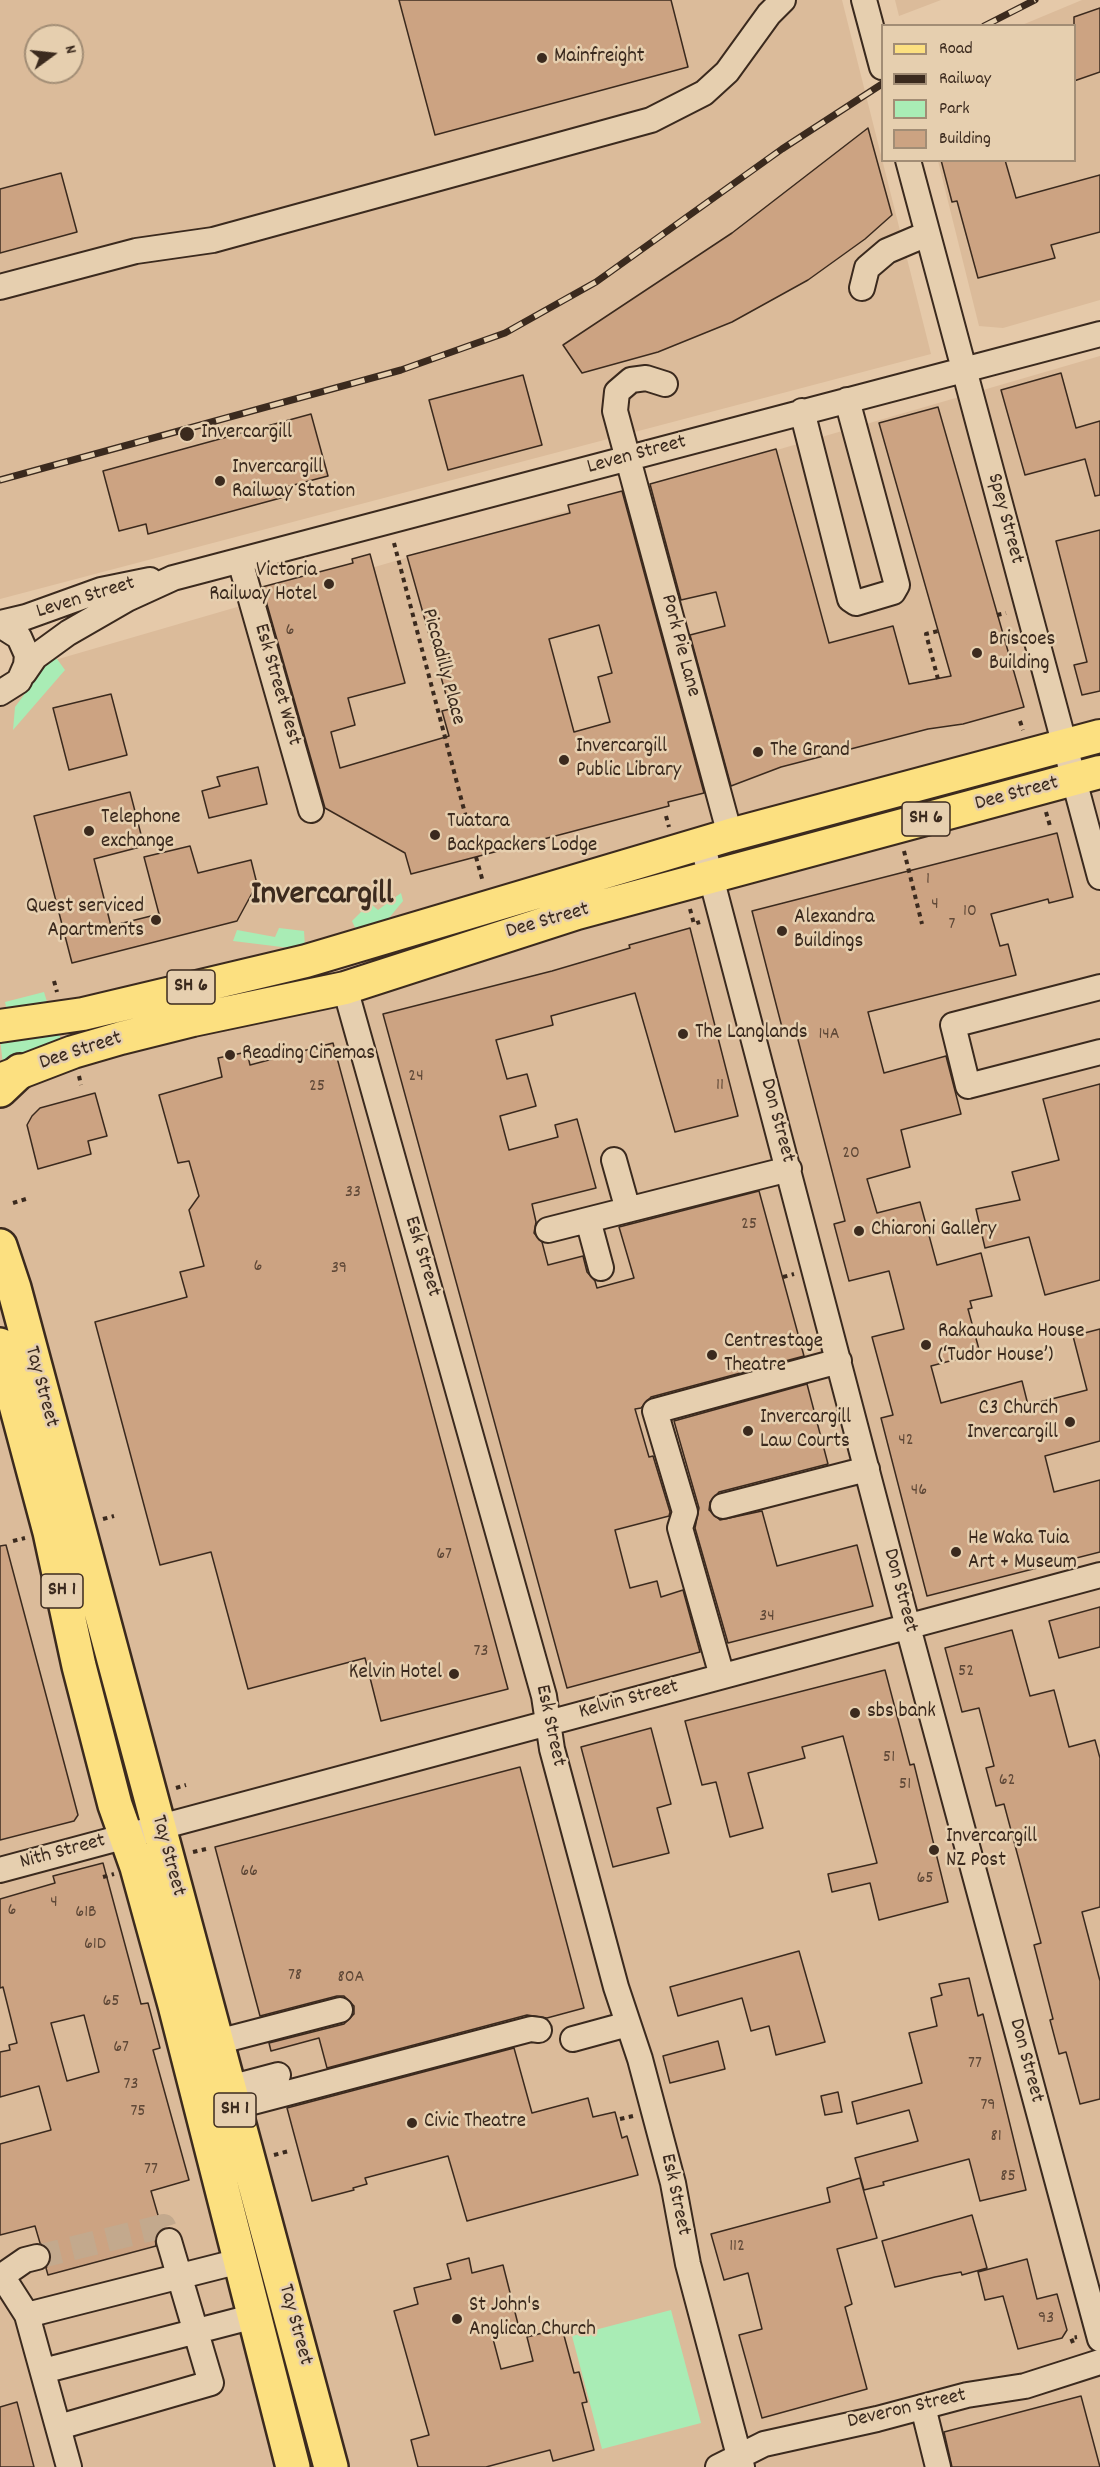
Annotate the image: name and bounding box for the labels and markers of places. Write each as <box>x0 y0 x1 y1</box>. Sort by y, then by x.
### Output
place label: Mainfreight <box>554 45 645 71</box>
marker: Mainfreight <box>535 51 549 65</box>
place label: Invercargill <box>201 421 292 447</box>
marker: Invercargill <box>178 425 196 443</box>
place label: Invercargill Railway Station <box>232 456 355 506</box>
marker: Invercargill Railway Station <box>213 474 227 488</box>
place label: Victoria Railway Hotel <box>209 559 317 609</box>
marker: Victoria Railway Hotel <box>322 577 336 591</box>
place label: Briscoes Building <box>989 628 1055 678</box>
marker: Briscoes Building <box>970 646 984 660</box>
place label: Invercargill Public Library <box>576 735 681 785</box>
place label: The Grand <box>770 739 850 765</box>
marker: The Grand <box>751 745 765 759</box>
marker: Invercargill Public Library <box>557 753 571 767</box>
place label: Telephone exchange <box>101 806 180 856</box>
place label: Tuatara Backpackers Lodge <box>447 810 597 860</box>
marker: Telephone exchange <box>82 824 96 838</box>
marker: Tuatara Backpackers Lodge <box>428 828 442 842</box>
place label: Quest serviced Apartments <box>26 895 144 945</box>
place label: Alexandra Buildings <box>794 906 875 956</box>
marker: Quest serviced Apartments <box>149 913 163 927</box>
marker: Alexandra Buildings <box>775 924 789 938</box>
place label: The Langlands <box>695 1021 808 1047</box>
marker: The Langlands <box>676 1027 690 1041</box>
place label: Reading Cinemas <box>242 1042 375 1068</box>
marker: Reading Cinemas <box>223 1048 237 1062</box>
place label: Chiaroni Gallery <box>871 1218 996 1244</box>
marker: Chiaroni Gallery <box>852 1224 866 1238</box>
place label: Rakauhauka House (‘Tudor House’) <box>938 1320 1085 1370</box>
place label: Centrestage Theatre <box>724 1330 823 1380</box>
marker: Rakauhauka House (‘Tudor House’) <box>919 1338 933 1352</box>
marker: Centrestage Theatre <box>705 1348 719 1362</box>
place label: C3 Church Invercargill <box>967 1397 1058 1447</box>
place label: Invercargill Law Courts <box>760 1406 851 1456</box>
marker: C3 Church Invercargill <box>1063 1415 1077 1429</box>
marker: Invercargill Law Courts <box>741 1424 755 1438</box>
place label: He Waka Tuia Art + Museum <box>968 1527 1077 1577</box>
marker: He Waka Tuia Art + Museum <box>949 1545 963 1559</box>
place label: Kelvin Hotel <box>349 1661 442 1687</box>
marker: Kelvin Hotel <box>447 1667 461 1681</box>
place label: sbs bank <box>867 1700 936 1726</box>
marker: sbs bank <box>848 1706 862 1720</box>
place label: Invercargill NZ Post <box>946 1825 1037 1875</box>
marker: Invercargill NZ Post <box>927 1843 941 1857</box>
place label: Civic Theatre <box>424 2110 526 2136</box>
marker: Civic Theatre <box>405 2116 419 2130</box>
place label: St John's Anglican Church <box>469 2294 596 2344</box>
marker: St John's Anglican Church <box>450 2312 464 2326</box>

